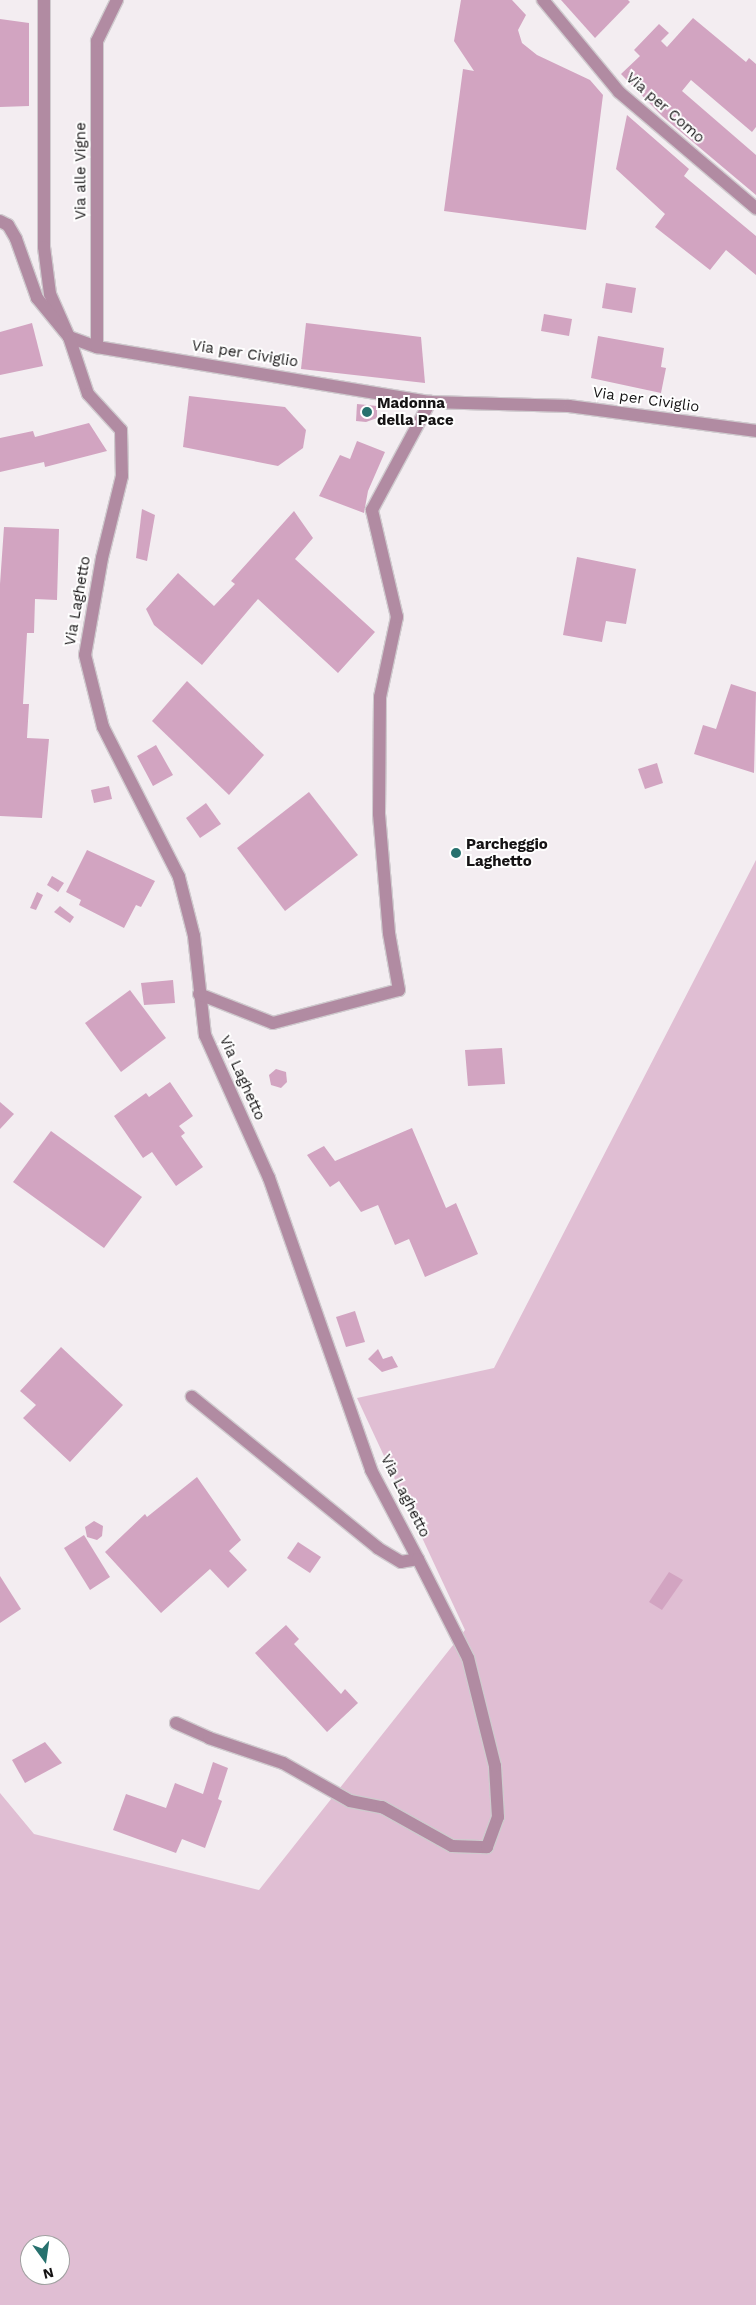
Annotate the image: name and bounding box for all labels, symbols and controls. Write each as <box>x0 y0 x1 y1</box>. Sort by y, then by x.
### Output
street label: Via per Como <box>622 69 708 147</box>
street label: Via alle Vigne <box>72 122 90 220</box>
street label: Via per Civiglio <box>190 337 300 371</box>
street label: Via per Civiglio <box>591 384 701 416</box>
place label: Madonna della Pace <box>377 394 454 429</box>
marker: Madonna della Pace <box>361 406 373 418</box>
street label: Via Laghetto <box>61 555 95 647</box>
place label: Parcheggio Laghetto <box>466 835 548 870</box>
marker: Parcheggio Laghetto <box>450 847 462 859</box>
street label: Via Laghetto <box>215 1033 269 1123</box>
street label: Via Laghetto <box>376 1451 434 1541</box>
north arrow <box>20 2235 70 2285</box>
text: N <box>41 2265 55 2283</box>

